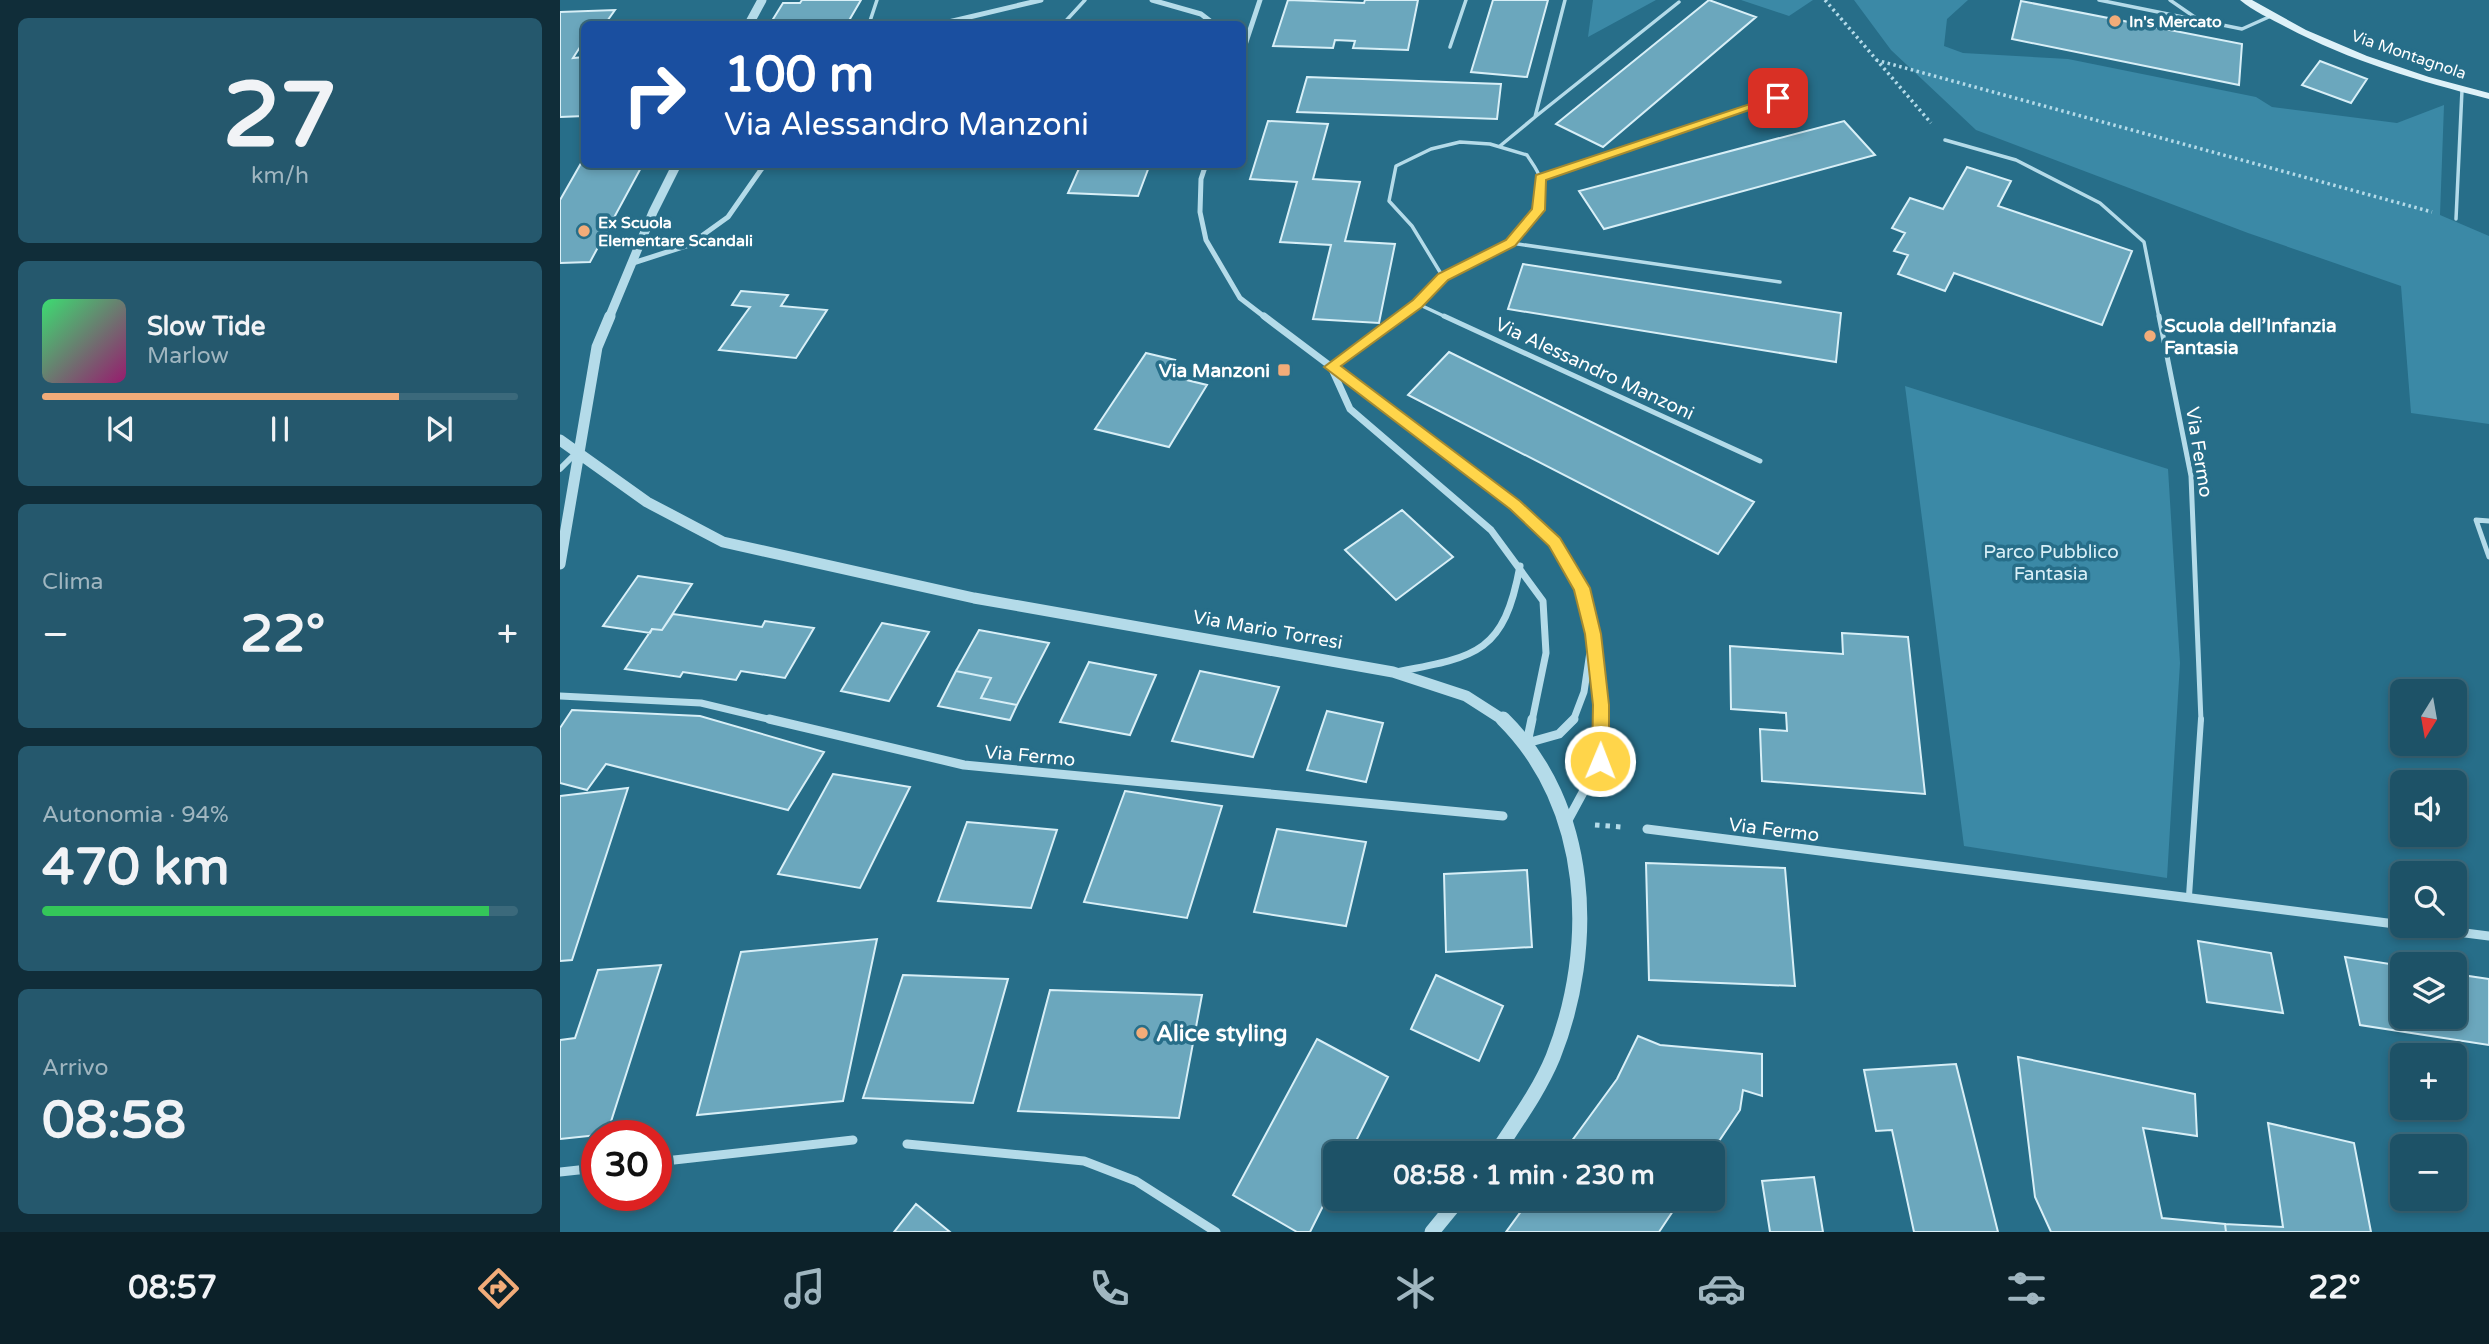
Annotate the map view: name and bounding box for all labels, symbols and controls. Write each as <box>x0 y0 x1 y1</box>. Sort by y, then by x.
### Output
place label: In's Mercato <box>2129 12 2222 32</box>
marker: In's Mercato <box>2107 13 2123 29</box>
street label: Via Montagnola <box>2349 26 2469 84</box>
text: 100 m <box>724 46 874 105</box>
icon: right <box>609 49 700 140</box>
text: 27 <box>223 61 337 171</box>
pin <box>1748 68 1808 128</box>
icon: arrive <box>1759 79 1797 117</box>
text: Via Alessandro Manzoni <box>724 106 1089 144</box>
text: km/h <box>251 162 309 190</box>
place label: Ex Scuola Elementare Scandali <box>598 213 753 251</box>
marker: Ex Scuola Elementare Scandali <box>576 223 592 239</box>
text: Slow Tide <box>147 311 265 342</box>
street label: Via Alessandro Manzoni <box>1492 313 1697 425</box>
place label: Scuola dell’Infanzia Fantasia <box>2164 315 2337 359</box>
marker: Scuola dell’Infanzia Fantasia <box>2142 328 2158 344</box>
text: Marlow <box>147 342 229 370</box>
place label: Via Manzoni <box>1159 360 1270 382</box>
marker: Via Manzoni <box>1276 362 1292 378</box>
street label: Via Fermo <box>2181 405 2217 499</box>
icon: previous <box>102 410 140 448</box>
icon: pause <box>261 410 299 448</box>
icon: next <box>420 410 458 448</box>
park label: Parco Pubblico Fantasia <box>1983 541 2119 585</box>
text: Clima <box>42 568 103 596</box>
text: 22° <box>240 603 325 666</box>
street label: Via Mario Torresi <box>1191 606 1344 654</box>
text: − <box>42 612 69 658</box>
text: + <box>497 612 518 658</box>
north arrow <box>2390 679 2468 756</box>
map controls <box>2390 679 2467 1211</box>
position arrow <box>1563 724 1637 798</box>
street label: Via Fermo <box>984 741 1076 771</box>
button: sound <box>2390 770 2467 847</box>
text: Autonomia · 94% <box>42 801 229 829</box>
street label: Via Fermo <box>1727 814 1820 846</box>
text: 470 km <box>42 836 230 899</box>
button: search <box>2390 861 2467 938</box>
button: layers <box>2390 952 2467 1029</box>
place label: Alice styling <box>1156 1020 1288 1048</box>
marker: Alice styling <box>1134 1025 1150 1041</box>
button: + <box>2390 1043 2467 1120</box>
text: Arrivo <box>42 1054 108 1082</box>
text: 08:58 <box>42 1089 186 1152</box>
speed limit sign: 30 <box>581 1120 672 1211</box>
button: − <box>2390 1134 2467 1211</box>
text: 08:58 · 1 min · 230 m <box>1393 1160 1655 1191</box>
icon: directions <box>474 1264 523 1313</box>
icon: music <box>780 1264 829 1313</box>
icon: phone <box>1085 1264 1134 1313</box>
icon: climate <box>1391 1264 1440 1313</box>
icon: car <box>1697 1264 1746 1313</box>
icon: filters <box>2002 1264 2051 1313</box>
text: 08:57 <box>128 1269 217 1307</box>
text: 22° <box>2308 1269 2361 1307</box>

